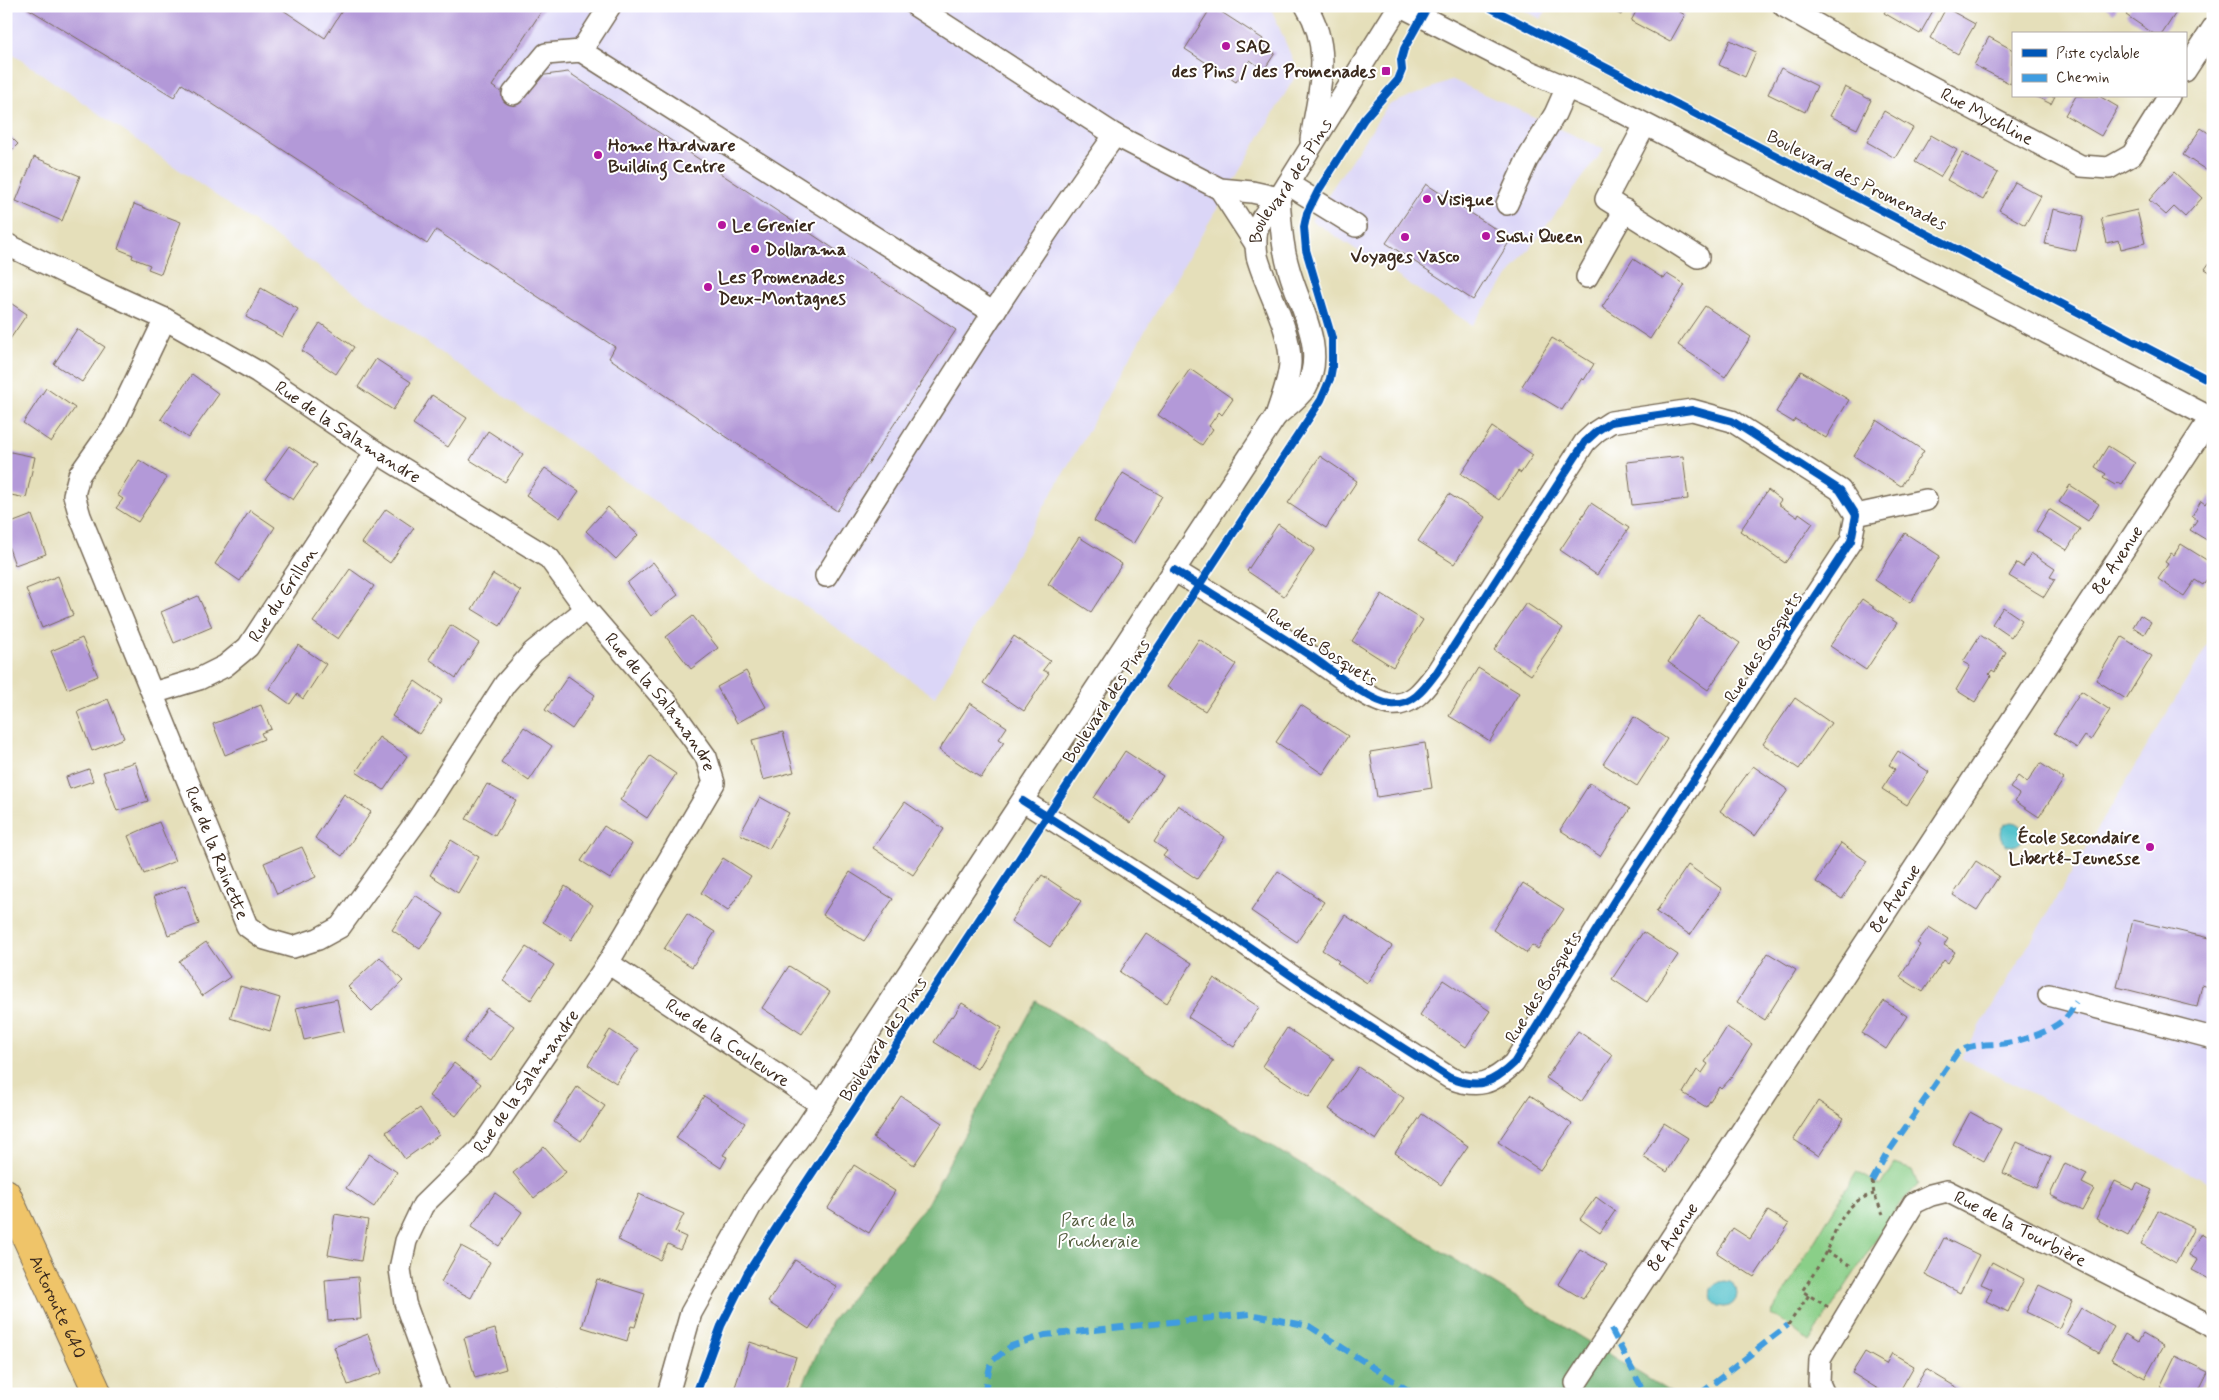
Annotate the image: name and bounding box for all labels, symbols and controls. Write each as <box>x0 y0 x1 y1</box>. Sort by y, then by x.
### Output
legend <box>2012 32 2186 98</box>
place label: SAQ <box>1236 35 1272 59</box>
marker: SAQ <box>1220 40 1232 52</box>
text: Piste cyclable <box>2056 44 2140 64</box>
place label: des Pins / des Promenades <box>1172 60 1376 84</box>
marker: des Pins / des Promenades <box>1380 65 1392 77</box>
text: Chemin <box>2056 68 2109 88</box>
street label: Rue Mychline <box>1936 83 2037 152</box>
street label: Boulevard des Pins <box>1245 115 1339 244</box>
street label: Boulevard des Promenades <box>1762 125 1951 237</box>
place label: Home Hardware Building Centre <box>608 134 736 181</box>
marker: Home Hardware Building Centre <box>592 149 604 161</box>
place label: Visique <box>1437 188 1494 212</box>
marker: Visique <box>1421 193 1433 205</box>
place label: Le Grenier <box>732 214 815 238</box>
marker: Le Grenier <box>716 219 728 231</box>
place label: Sushi Queen <box>1496 225 1583 249</box>
marker: Sushi Queen <box>1480 230 1492 242</box>
marker: Voyages Vasco <box>1399 231 1411 243</box>
place label: Dollarama <box>765 238 846 262</box>
marker: Dollarama <box>749 243 761 255</box>
place label: Voyages Vasco <box>1350 245 1460 271</box>
place label: Les Promenades Deux-Montagnes <box>718 266 846 311</box>
marker: Les Promenades Deux-Montagnes <box>702 281 714 293</box>
street label: Rue de la Salamandre <box>270 376 425 490</box>
street label: 8e Avenue <box>2086 521 2149 600</box>
street label: Rue du Grillon <box>243 542 324 647</box>
street label: Rue des Bosquets <box>1719 587 1809 708</box>
street label: Rue des Bosquets <box>1261 603 1382 693</box>
street label: Rue de la Salamandre <box>599 628 721 774</box>
street label: Boulevard des Pins <box>1058 635 1156 768</box>
street label: Rue de la Rainette <box>178 783 254 924</box>
place label: École secondaire Liberté-Jeunesse <box>2009 825 2140 871</box>
marker: École secondaire Liberté-Jeunesse <box>2144 841 2156 853</box>
street label: 8e Avenue <box>1864 860 1927 938</box>
street label: Rue des Bosquets <box>1500 927 1588 1048</box>
street label: Boulevard des Pins <box>835 973 933 1106</box>
street label: Rue de la Couleuvre <box>661 993 794 1093</box>
street label: Rue de la Salamandre <box>468 1005 585 1158</box>
street label: Rue de la Tourbière <box>1950 1186 2091 1273</box>
street label: 8e Avenue <box>1641 1198 1704 1277</box>
park label: Parc de la Prucheraie <box>1057 1209 1139 1254</box>
street label: Autoroute 640 <box>23 1251 91 1363</box>

